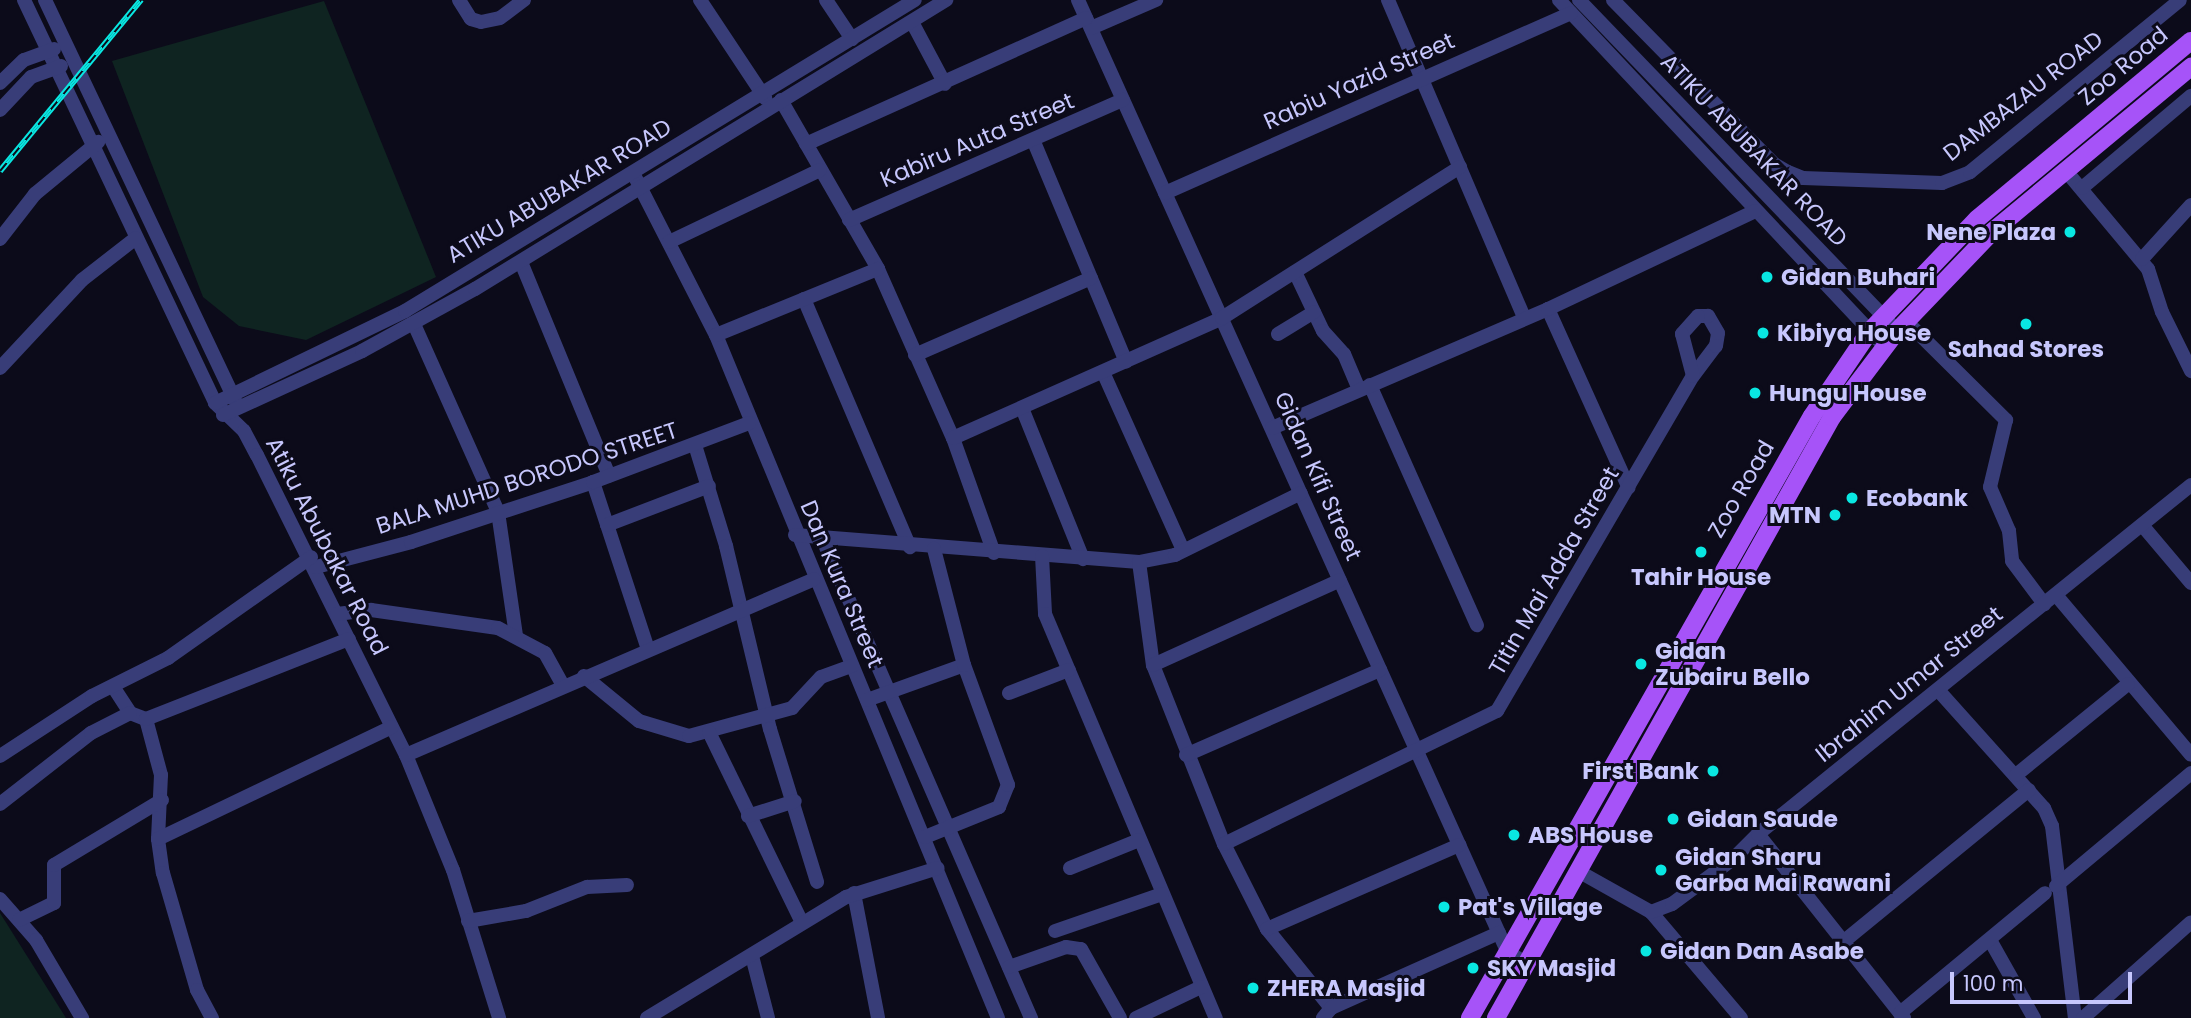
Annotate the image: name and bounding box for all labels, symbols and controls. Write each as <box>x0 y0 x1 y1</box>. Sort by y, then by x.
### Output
street label: Zoo Road <box>2073 21 2173 111</box>
street label: DAMBAZAU ROAD <box>1938 25 2108 167</box>
street label: Rabiu Yazid Street <box>1259 27 1459 135</box>
street label: ATIKU ABUBAKAR ROAD <box>1655 48 1853 252</box>
street label: Kabiru Auta Street <box>876 87 1078 193</box>
street label: ATIKU ABUBAKAR ROAD <box>442 113 676 269</box>
place label: Nene Plaza <box>1926 218 2056 246</box>
marker: Nene Plaza <box>2062 224 2078 240</box>
place label: Gidan Buhari <box>1781 263 1935 291</box>
marker: Gidan Buhari <box>1759 269 1775 285</box>
marker: Sahad Stores <box>2018 316 2034 332</box>
place label: Kibiya House <box>1777 319 1931 347</box>
marker: Kibiya House <box>1755 325 1771 341</box>
place label: Sahad Stores <box>1948 335 2104 363</box>
place label: Hungu House <box>1769 379 1927 407</box>
marker: Hungu House <box>1747 385 1763 401</box>
street label: Gidan Kifi Street <box>1268 387 1368 565</box>
street label: BALA MUHD BORODO STREET <box>373 416 681 540</box>
street label: Atiku Abubakar Road <box>260 432 394 660</box>
street label: Zoo Road <box>1702 435 1780 543</box>
street label: Titin Mai Adda Street <box>1483 462 1625 680</box>
place label: Ecobank <box>1866 484 1968 512</box>
marker: Ecobank <box>1844 490 1860 506</box>
street label: Dan Kura Street <box>794 496 890 672</box>
place label: MTN <box>1769 501 1821 529</box>
marker: MTN <box>1827 507 1843 523</box>
marker: Tahir House <box>1693 544 1709 560</box>
place label: Tahir House <box>1631 563 1771 591</box>
street label: Ibrahim Umar Street <box>1810 600 2008 768</box>
place label: Gidan Zubairu Bello <box>1655 637 1810 691</box>
marker: Gidan Zubairu Bello <box>1633 656 1649 672</box>
place label: First Bank <box>1582 757 1699 785</box>
marker: First Bank <box>1705 763 1721 779</box>
place label: Gidan Saude <box>1687 805 1838 833</box>
marker: Gidan Saude <box>1665 811 1681 827</box>
place label: ABS House <box>1528 821 1653 849</box>
marker: ABS House <box>1506 827 1522 843</box>
place label: Gidan Sharu Garba Mai Rawani <box>1675 843 1891 897</box>
marker: Gidan Sharu Garba Mai Rawani <box>1653 862 1669 878</box>
place label: Pat's Village <box>1458 893 1603 921</box>
marker: Pat's Village <box>1436 899 1452 915</box>
place label: Gidan Dan Asabe <box>1660 937 1864 965</box>
marker: Gidan Dan Asabe <box>1638 943 1654 959</box>
place label: SKY Masjid <box>1487 954 1616 982</box>
scale bar <box>1953 958 2135 1002</box>
marker: SKY Masjid <box>1465 960 1481 976</box>
text: 100 m <box>1963 969 2023 998</box>
place label: ZHERA Masjid <box>1267 974 1426 1002</box>
marker: ZHERA Masjid <box>1245 980 1261 996</box>

